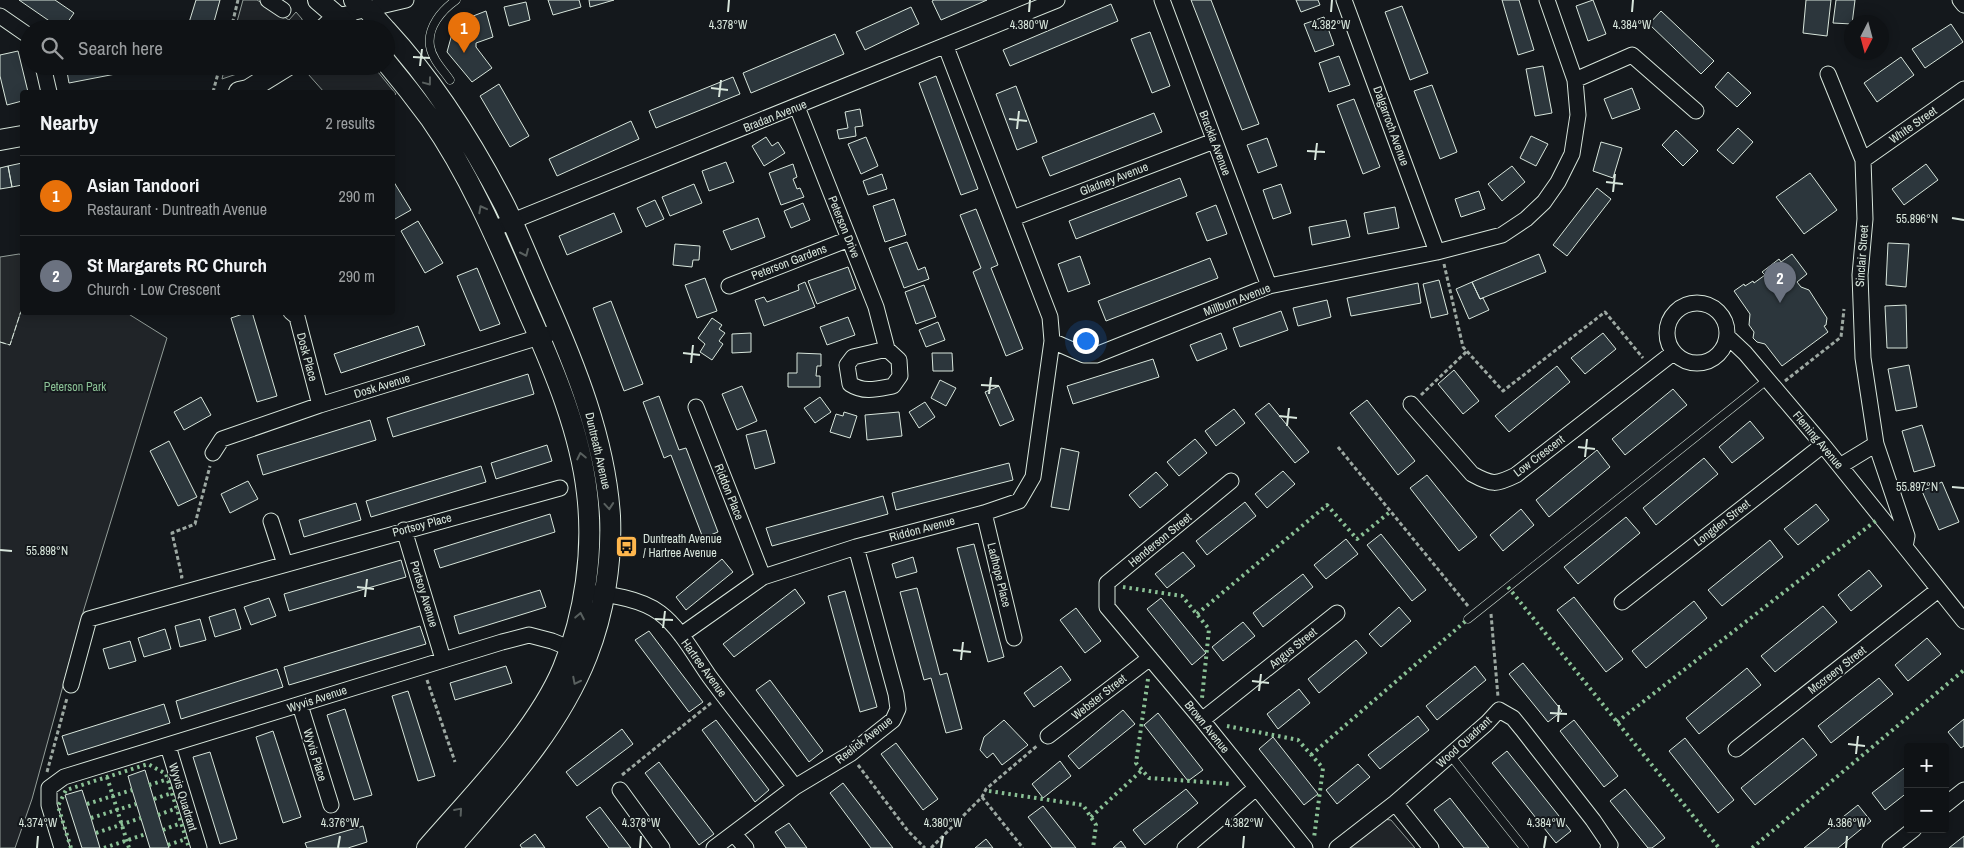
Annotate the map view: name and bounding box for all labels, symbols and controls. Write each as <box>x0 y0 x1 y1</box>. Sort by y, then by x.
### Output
pin: 1 <box>448 12 480 53</box>
north arrow <box>1844 15 1889 60</box>
text: 4.378°W <box>709 17 748 33</box>
text: 4.380°W <box>1010 17 1049 33</box>
text: 4.382°W <box>1312 17 1351 33</box>
text: 4.384°W <box>1613 17 1652 33</box>
search box <box>20 20 395 75</box>
icon: search <box>38 34 66 62</box>
text: Search here <box>78 35 163 61</box>
one-way arrow <box>422 76 430 85</box>
street label: Dalgarroch Avenue <box>1369 84 1413 168</box>
street label: Bradan Avenue <box>741 96 809 136</box>
street label: White Street <box>1886 103 1940 147</box>
text: Nearby <box>40 108 98 137</box>
street label: Brackla Avenue <box>1195 108 1235 178</box>
text: 2 results <box>325 112 375 134</box>
street label: Gladney Avenue <box>1077 159 1151 199</box>
text: Asian Tandoori <box>87 172 199 198</box>
text: 1 <box>52 185 60 207</box>
text: 290 m <box>339 185 375 207</box>
street label: Peterson Drive <box>824 194 864 260</box>
text: Restaurant · Duntreath Avenue <box>87 198 267 220</box>
one-way arrow <box>478 205 488 214</box>
text: 55.896°N <box>1896 211 1938 227</box>
street label: Sinclair Street <box>1852 224 1872 288</box>
street label: Peterson Gardens <box>749 240 829 284</box>
one-way arrow <box>519 248 530 257</box>
text: St Margarets RC Church <box>87 252 267 278</box>
pin: 2 <box>1764 262 1796 303</box>
text: 2 <box>52 265 60 287</box>
text: 290 m <box>339 265 375 287</box>
text: Church · Low Crescent <box>87 278 220 300</box>
street label: Millburn Avenue <box>1201 280 1273 320</box>
your location <box>1073 328 1099 354</box>
street label: Dosk Place <box>293 331 321 383</box>
street label: Dosk Avenue <box>352 370 412 402</box>
park label: Peterson Park <box>44 379 106 395</box>
street label: Fleming Avenue <box>1789 408 1847 472</box>
street label: Duntreath Avenue <box>581 411 615 491</box>
street label: Low Crescent <box>1510 431 1568 480</box>
one-way arrow <box>576 452 587 461</box>
street label: Riddon Place <box>711 462 747 522</box>
text: 55.897°N <box>1896 479 1938 495</box>
street label: Longden Street <box>1691 496 1754 550</box>
one-way arrow <box>603 502 614 510</box>
street label: Portsoy Place <box>391 509 453 541</box>
street label: Henderson Street <box>1125 509 1195 570</box>
street label: Riddon Avenue <box>888 513 956 545</box>
place label: Duntreath Avenue / Hartree Avenue <box>643 531 722 561</box>
bus stop icon: Duntreath Avenue / Hartree Avenue <box>615 534 639 558</box>
street label: Ladhope Place <box>983 541 1015 609</box>
text: 55.898°N <box>26 543 68 559</box>
street label: Portsoy Avenue <box>406 559 442 629</box>
one-way arrow <box>574 611 584 620</box>
street label: Angus Street <box>1265 624 1320 673</box>
street label: Hartree Avenue <box>677 636 731 700</box>
street label: Mccreery Street <box>1805 642 1869 698</box>
street label: Webster Street <box>1068 670 1130 723</box>
one-way arrow <box>572 675 582 684</box>
street label: Wyvis Avenue <box>285 682 349 716</box>
street label: Brown Avenue <box>1181 697 1233 757</box>
street label: Reelick Avenue <box>832 713 896 767</box>
street label: Wood Quadrant <box>1433 713 1495 771</box>
street label: Wyvis Place <box>299 727 331 783</box>
map controls <box>1904 743 1949 833</box>
button: + <box>1904 743 1949 788</box>
street label: Wyvis Quadrant <box>165 761 201 833</box>
button: − <box>1904 788 1949 833</box>
one-way arrow <box>454 808 462 817</box>
text: 4.374°W <box>19 815 58 831</box>
text: 4.376°W <box>321 815 360 831</box>
text: 4.378°W <box>622 815 661 831</box>
text: 4.380°W <box>924 815 963 831</box>
text: 4.382°W <box>1225 815 1264 831</box>
text: 4.384°W <box>1527 815 1566 831</box>
text: 4.386°W <box>1828 815 1867 831</box>

